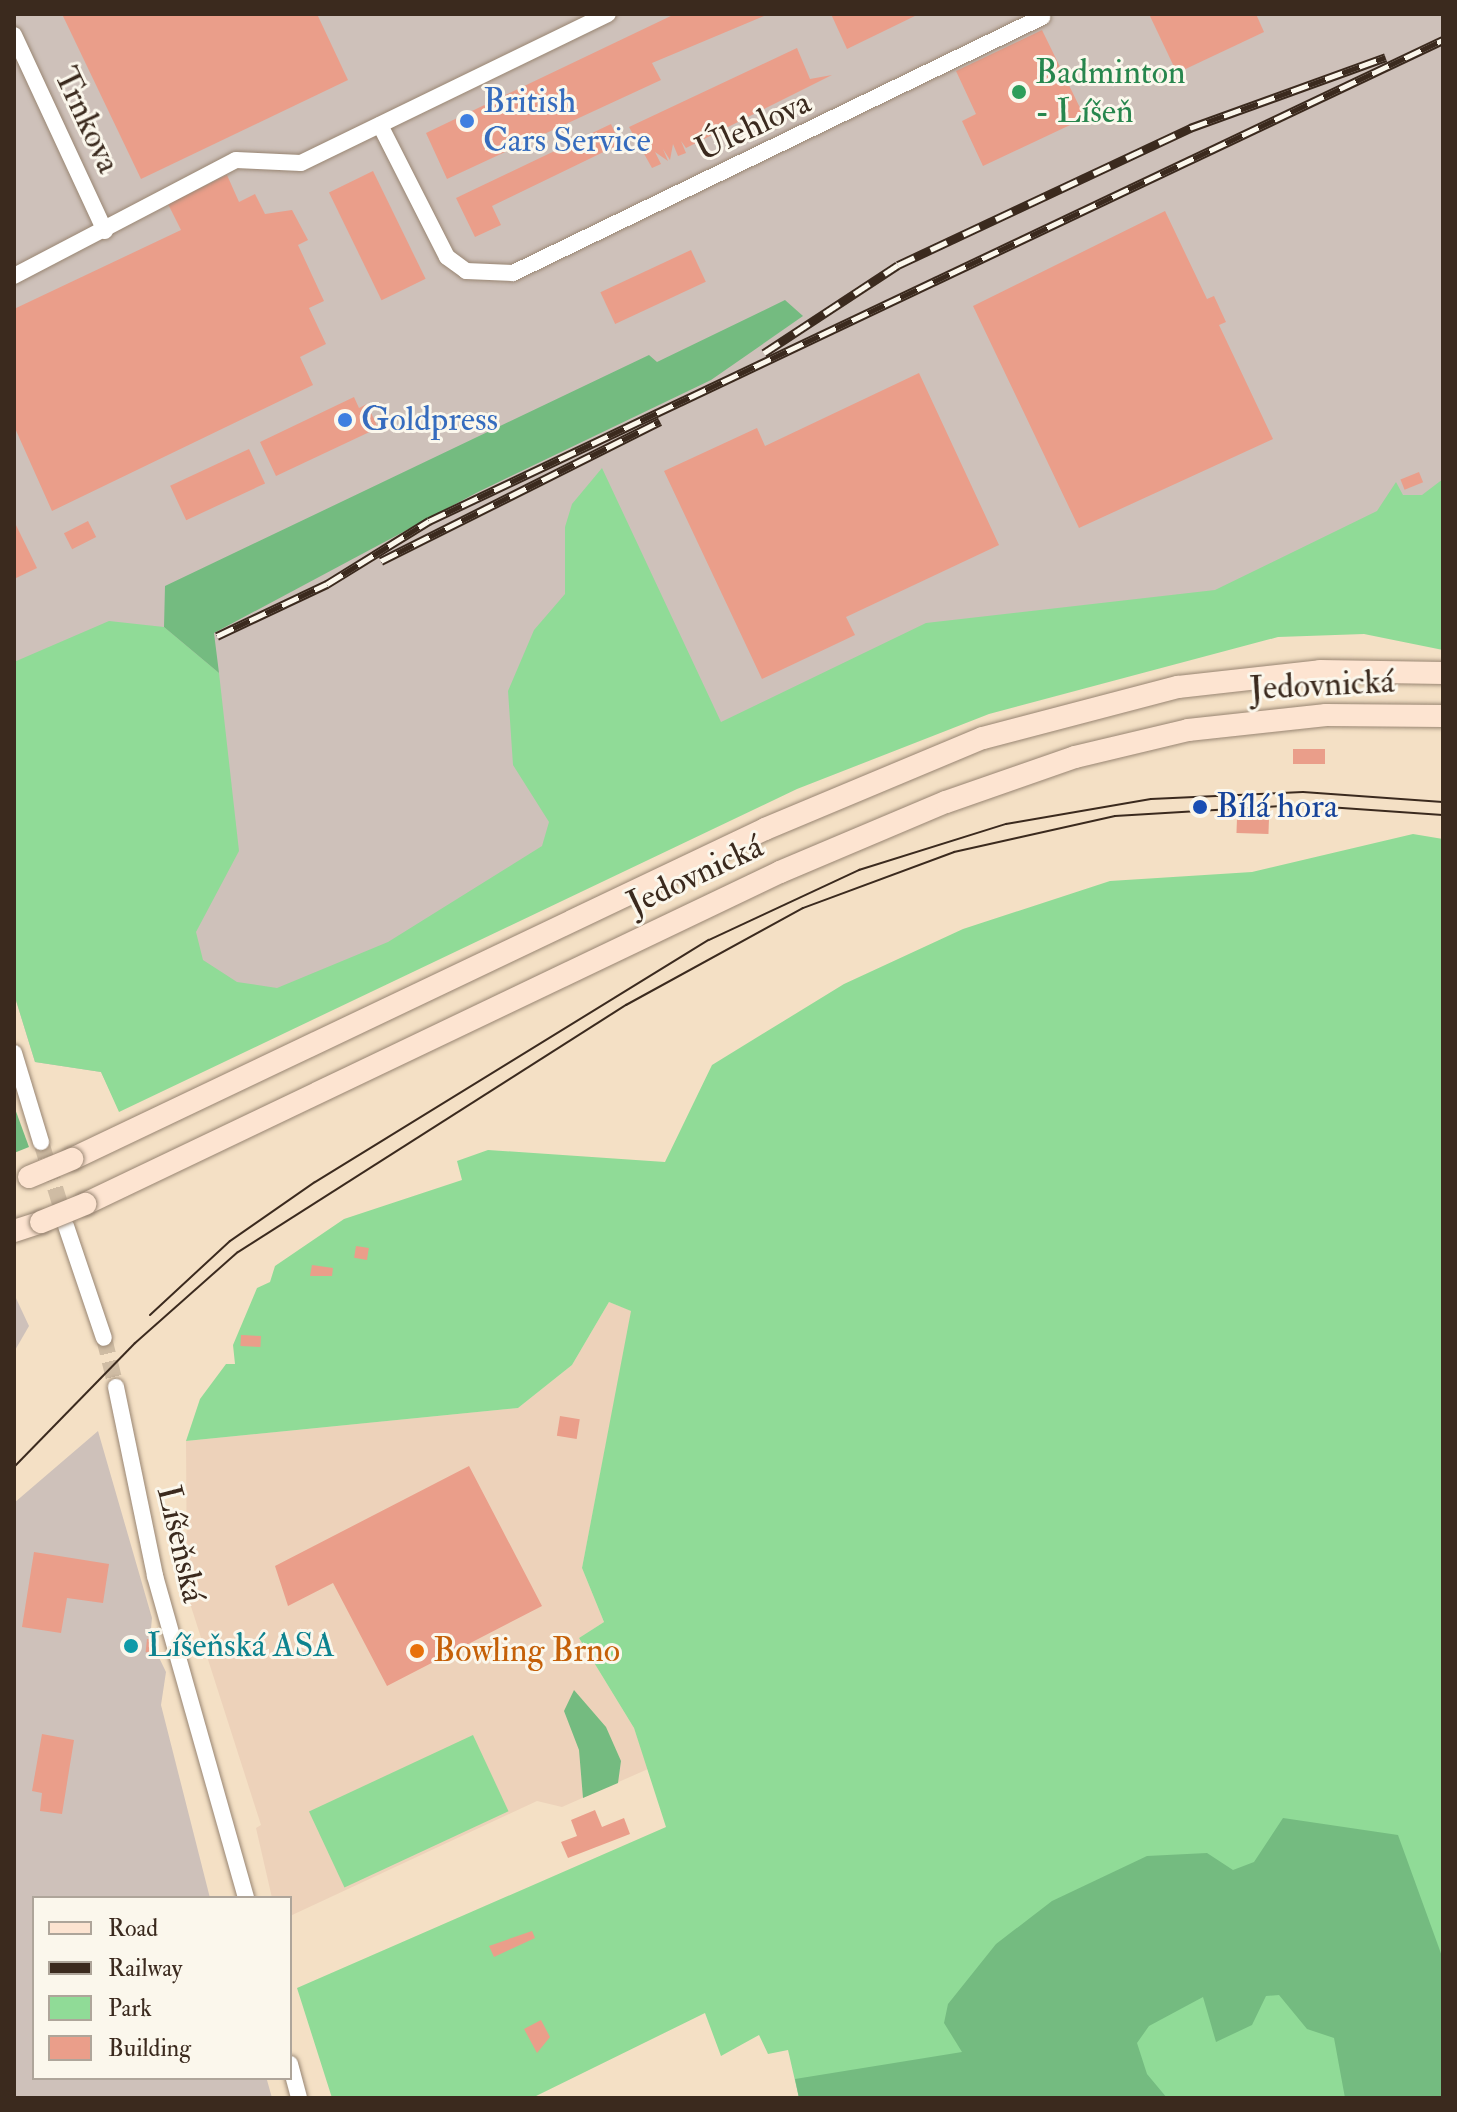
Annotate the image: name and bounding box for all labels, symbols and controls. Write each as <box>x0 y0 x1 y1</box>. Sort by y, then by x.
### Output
place label: Badminton - Líšeň <box>1035 52 1186 132</box>
street label: Trnkova <box>45 61 129 179</box>
place label: British Cars Service <box>483 81 651 160</box>
street label: Úlehlova <box>689 82 817 170</box>
marker: Badminton - Líšeň <box>1010 83 1028 101</box>
marker: British Cars Service <box>458 112 476 130</box>
place label: Goldpress <box>361 400 498 440</box>
marker: Goldpress <box>336 411 354 429</box>
street label: Jedovnická <box>1249 661 1395 709</box>
place label: Bílá hora <box>1216 787 1338 827</box>
marker: Bílá hora <box>1191 798 1209 816</box>
street label: Jedovnická <box>621 826 769 924</box>
street label: Líšeňská <box>148 1482 214 1606</box>
place label: Líšeňská ASA <box>147 1626 335 1666</box>
place label: Bowling Brno <box>433 1631 620 1671</box>
marker: Líšeňská ASA <box>122 1637 140 1655</box>
marker: Bowling Brno <box>408 1642 426 1660</box>
legend <box>32 1896 292 2080</box>
text: Road <box>108 1913 158 1944</box>
text: Railway <box>108 1953 182 1984</box>
text: Park <box>108 1993 152 2024</box>
text: Building <box>108 2033 191 2064</box>

